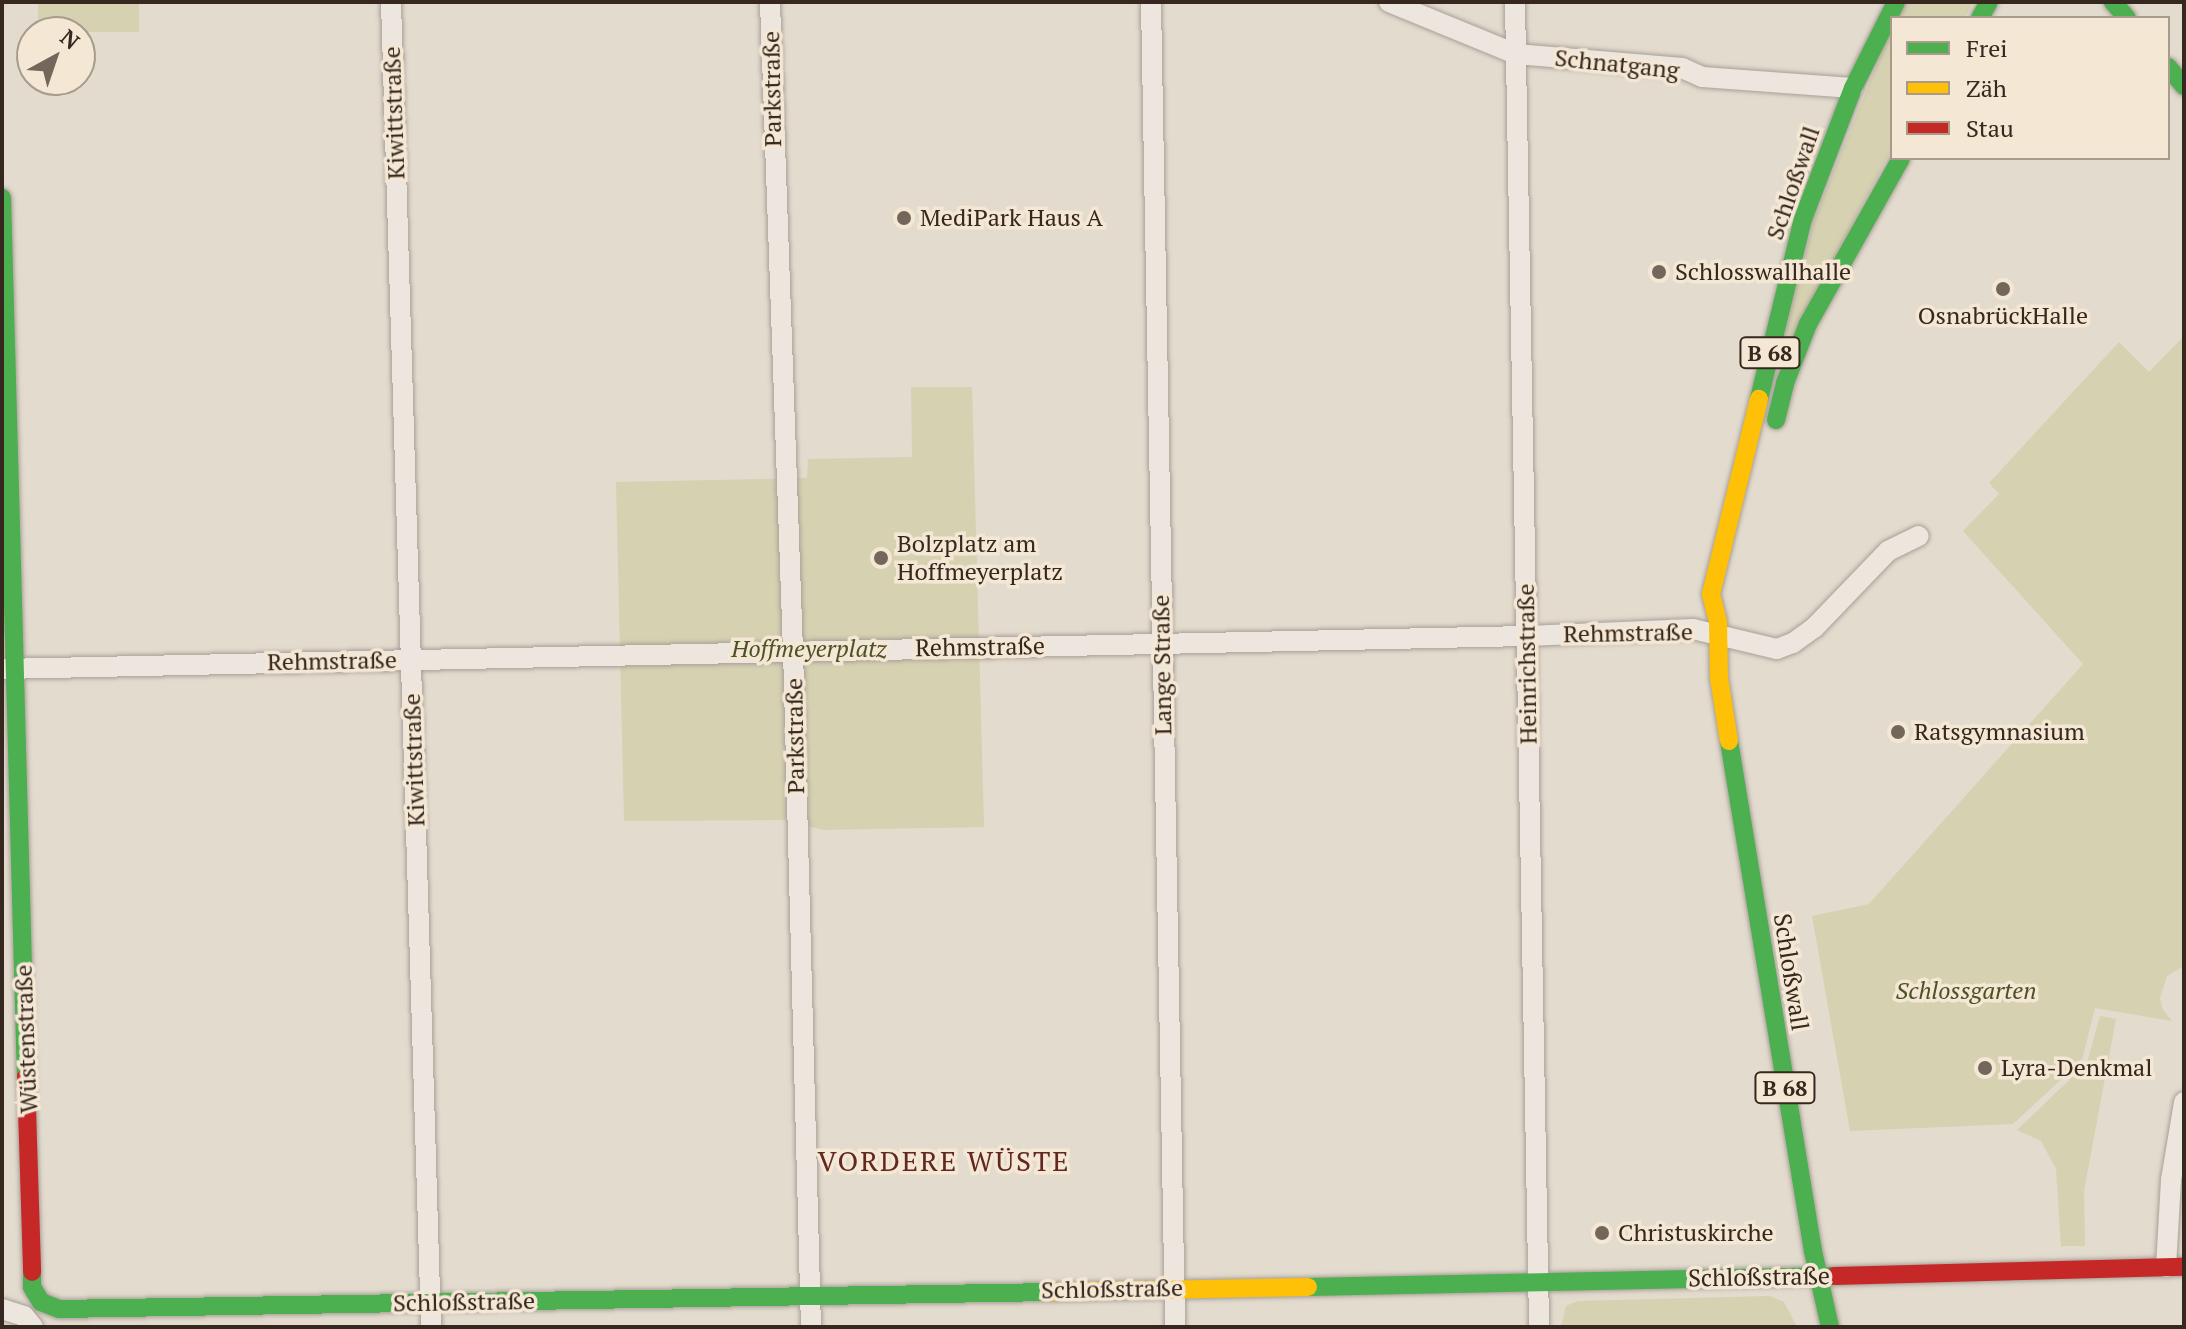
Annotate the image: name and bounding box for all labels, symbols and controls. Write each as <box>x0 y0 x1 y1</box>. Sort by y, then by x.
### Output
north arrow <box>16 16 96 96</box>
legend <box>1890 16 2170 160</box>
text: N <box>55 22 86 55</box>
street label: Parkstraße <box>757 31 787 147</box>
text: Frei <box>1966 32 2008 64</box>
street label: Schnatgang <box>1553 43 1681 85</box>
street label: Kiwittstraße <box>377 46 411 180</box>
text: Zäh <box>1966 72 2007 104</box>
text: Stau <box>1966 112 2014 144</box>
street label: Schloßwall <box>1760 123 1826 243</box>
place label: MediPark Haus A <box>920 204 1103 232</box>
marker: MediPark Haus A <box>895 209 913 227</box>
place label: Schlosswallhalle <box>1675 258 1851 286</box>
marker: Schlosswallhalle <box>1650 263 1668 281</box>
marker: OsnabrückHalle <box>1994 280 2012 298</box>
place label: OsnabrückHalle <box>1918 302 2088 330</box>
road number: B 68 <box>1738 335 1802 371</box>
place label: Bolzplatz am Hoffmeyerplatz <box>897 530 1063 586</box>
marker: Bolzplatz am Hoffmeyerplatz <box>872 549 890 567</box>
street label: Heinrichstraße <box>1511 583 1543 745</box>
street label: Lange Straße <box>1146 594 1178 736</box>
street label: Rehmstraße <box>1563 617 1693 649</box>
street label: Rehmstraße <box>915 631 1045 663</box>
park label: Hoffmeyerplatz <box>731 635 887 663</box>
street label: Rehmstraße <box>267 645 397 677</box>
street label: Parkstraße <box>780 678 810 794</box>
street label: Kiwittstraße <box>397 693 431 827</box>
place label: Ratsgymnasium <box>1914 718 2085 746</box>
marker: Ratsgymnasium <box>1889 723 1907 741</box>
street label: Schloßwall <box>1768 911 1814 1033</box>
street label: Wüstenstraße <box>9 964 43 1114</box>
park label: Schlossgarten <box>1896 977 2036 1005</box>
place label: Lyra-Denkmal <box>2001 1054 2152 1082</box>
marker: Lyra-Denkmal <box>1976 1059 1994 1077</box>
road number: B 68 <box>1753 1070 1817 1106</box>
district label: VORDERE WÜSTE <box>817 1144 1071 1178</box>
place label: Christuskirche <box>1618 1219 1774 1247</box>
marker: Christuskirche <box>1593 1224 1611 1242</box>
street label: Schloßstraße <box>1688 1261 1830 1293</box>
street label: Schloßstraße <box>1041 1273 1183 1305</box>
street label: Schloßstraße <box>393 1286 535 1318</box>

